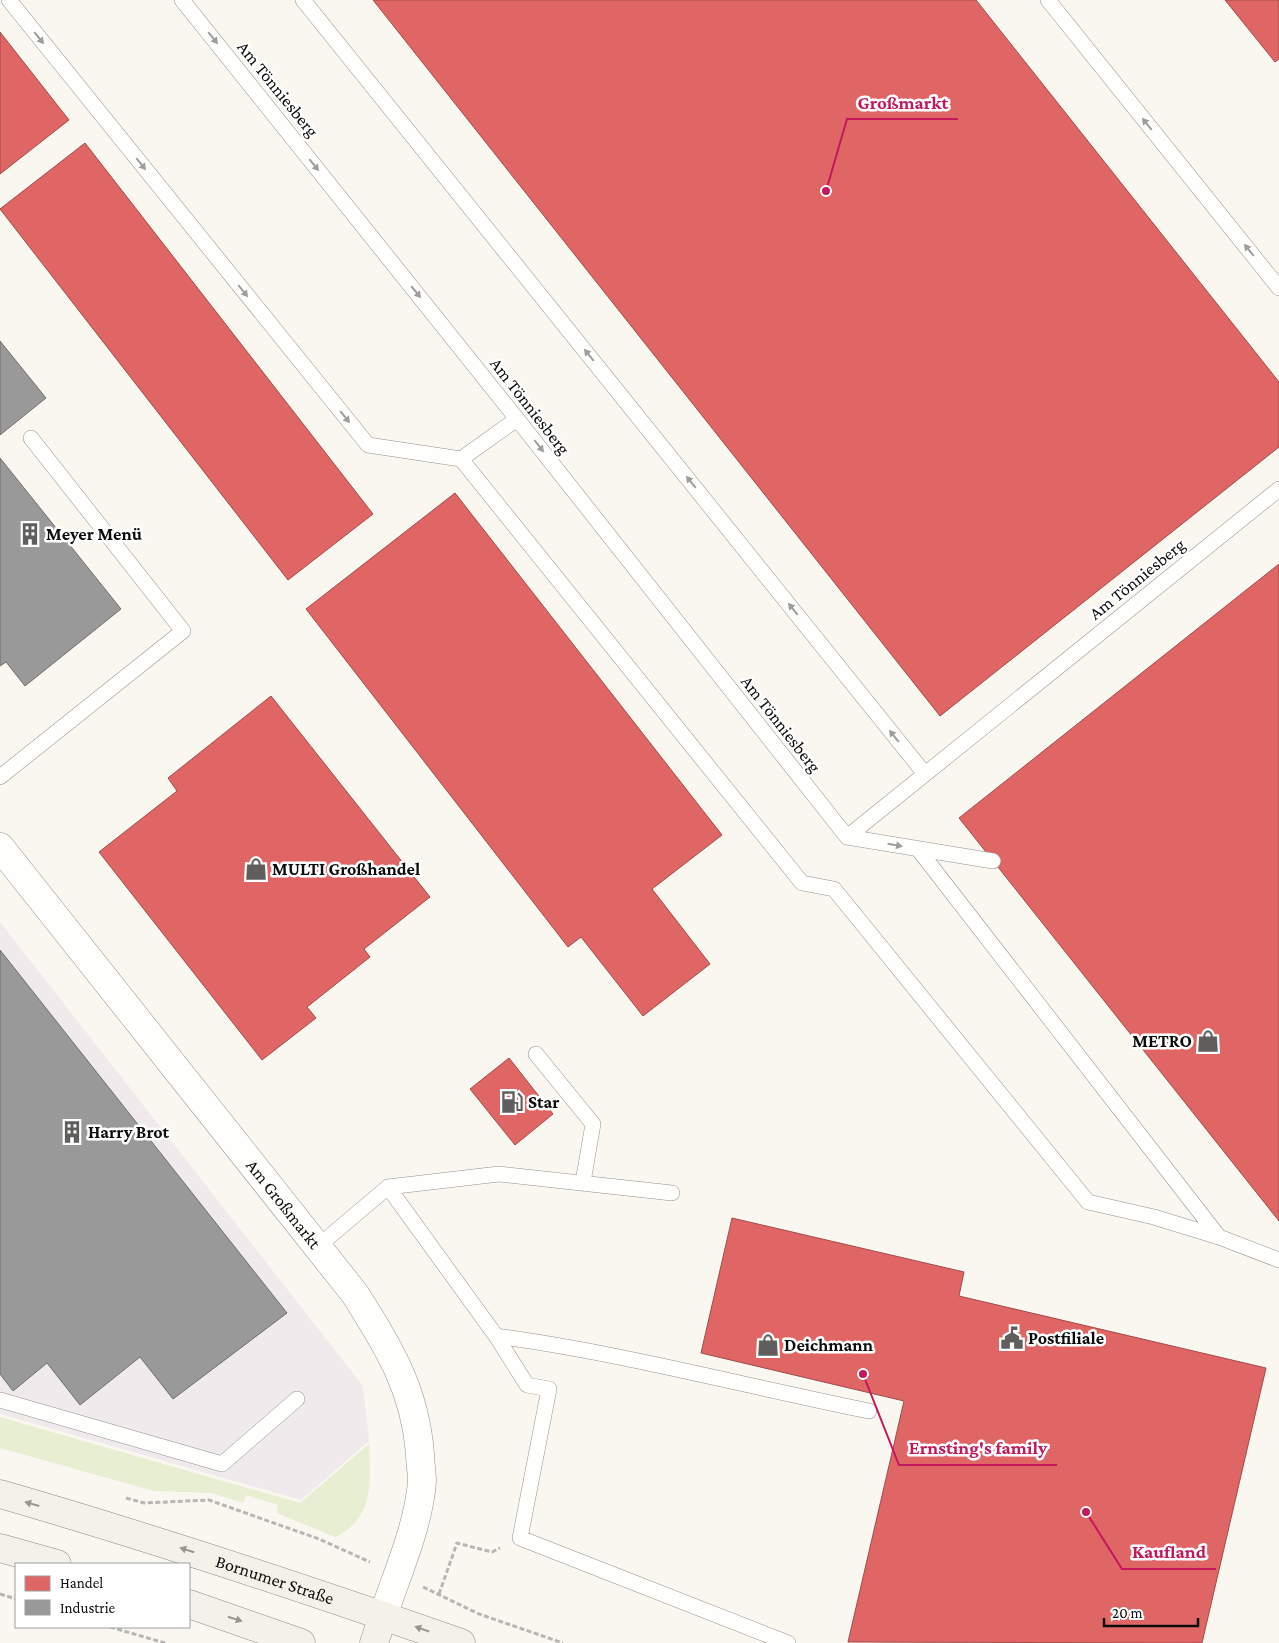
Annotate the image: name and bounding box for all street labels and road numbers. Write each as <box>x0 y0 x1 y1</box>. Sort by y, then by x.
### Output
street label: Am Tönniesberg <box>233 37 323 141</box>
street label: Am Tönniesberg <box>486 354 574 458</box>
street label: Am Tönniesberg <box>1085 534 1189 624</box>
street label: Am Tönniesberg <box>737 672 825 776</box>
street label: Am Großmarkt <box>242 1156 326 1253</box>
street label: Bornumer Straße <box>213 1551 337 1609</box>

